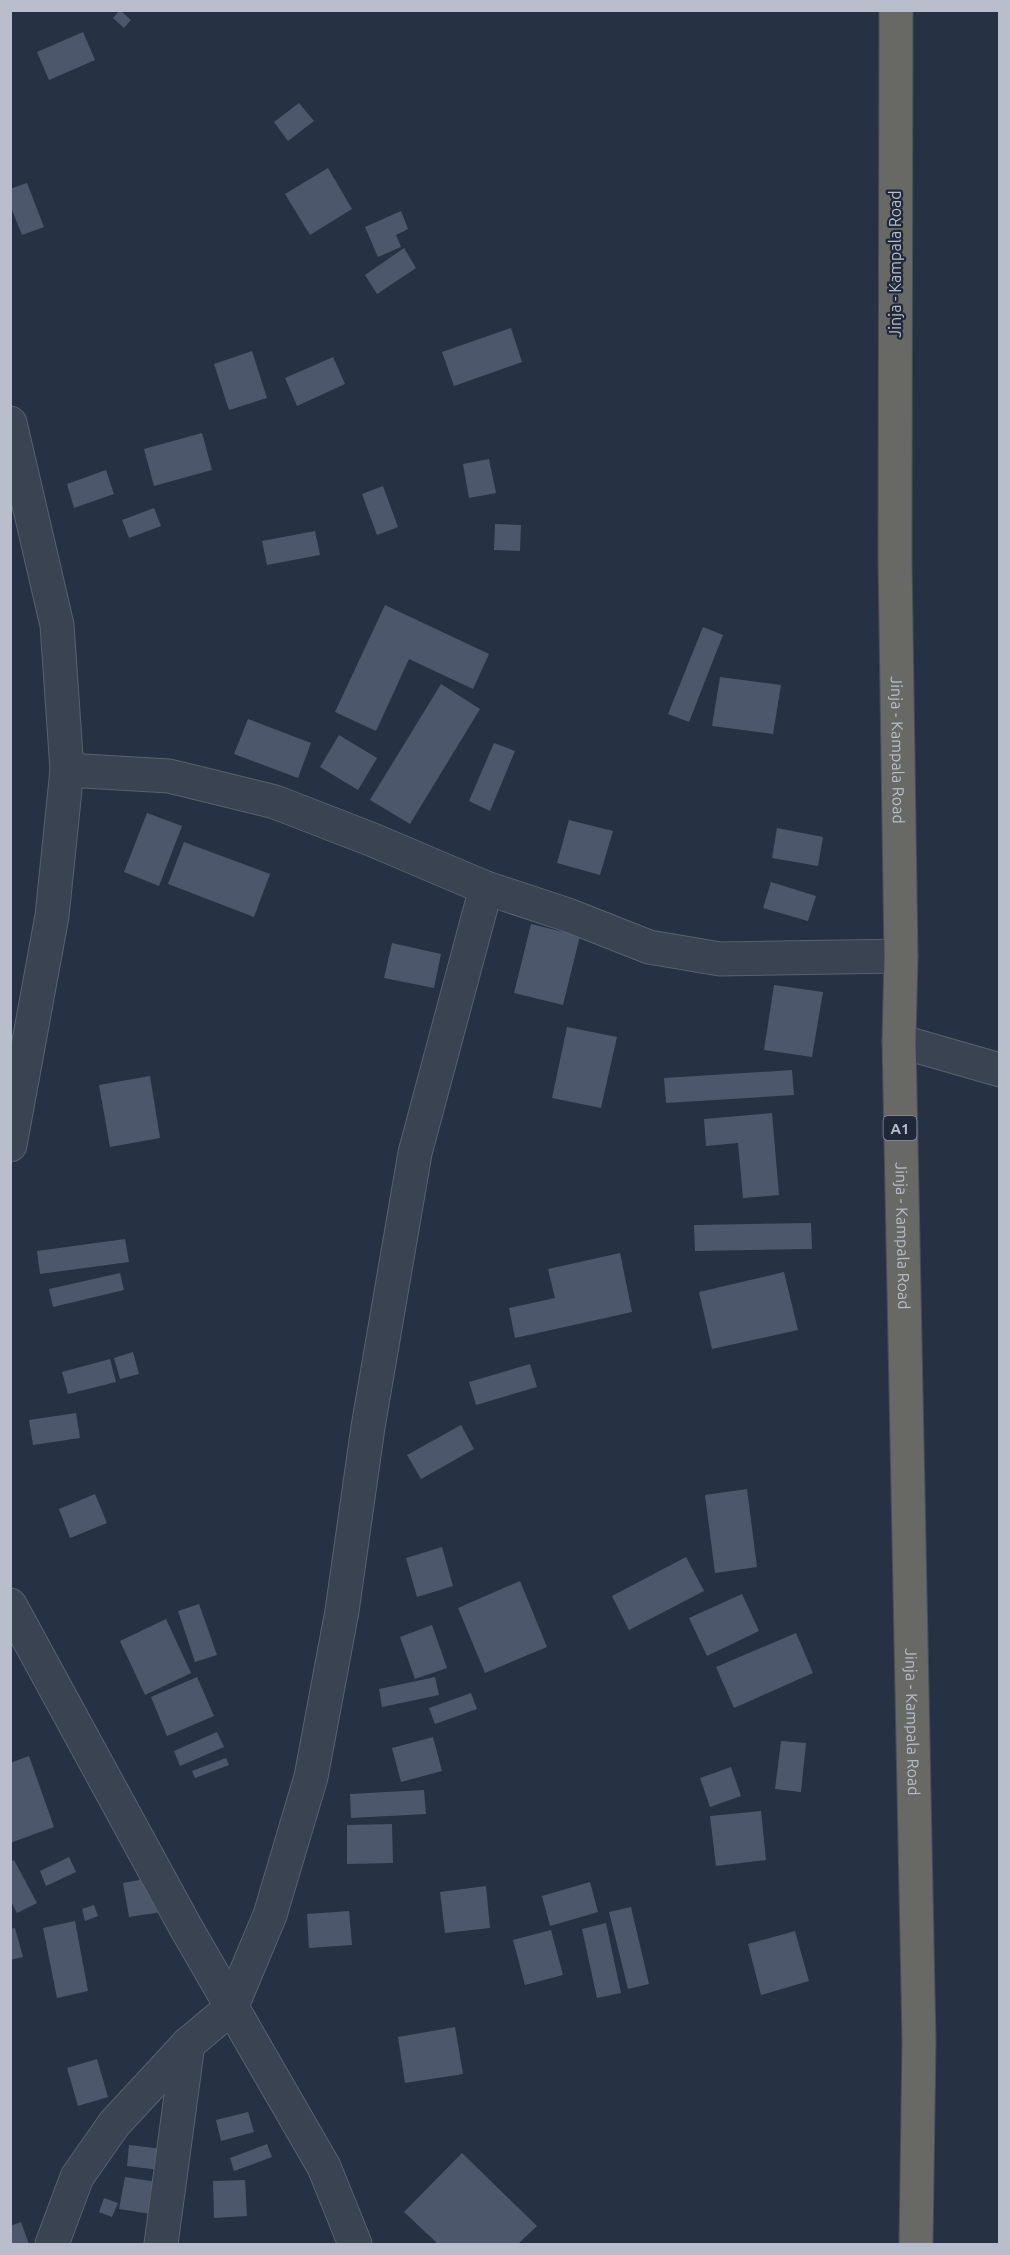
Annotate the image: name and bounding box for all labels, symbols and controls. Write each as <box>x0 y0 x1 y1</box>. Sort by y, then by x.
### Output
street label: Jinja - Kampala Road <box>886 190 904 338</box>
street label: Jinja - Kampala Road <box>888 676 908 824</box>
road number: A1 <box>884 1116 916 1140</box>
street label: Jinja - Kampala Road <box>892 1162 913 1310</box>
street label: Jinja - Kampala Road <box>902 1648 923 1796</box>

